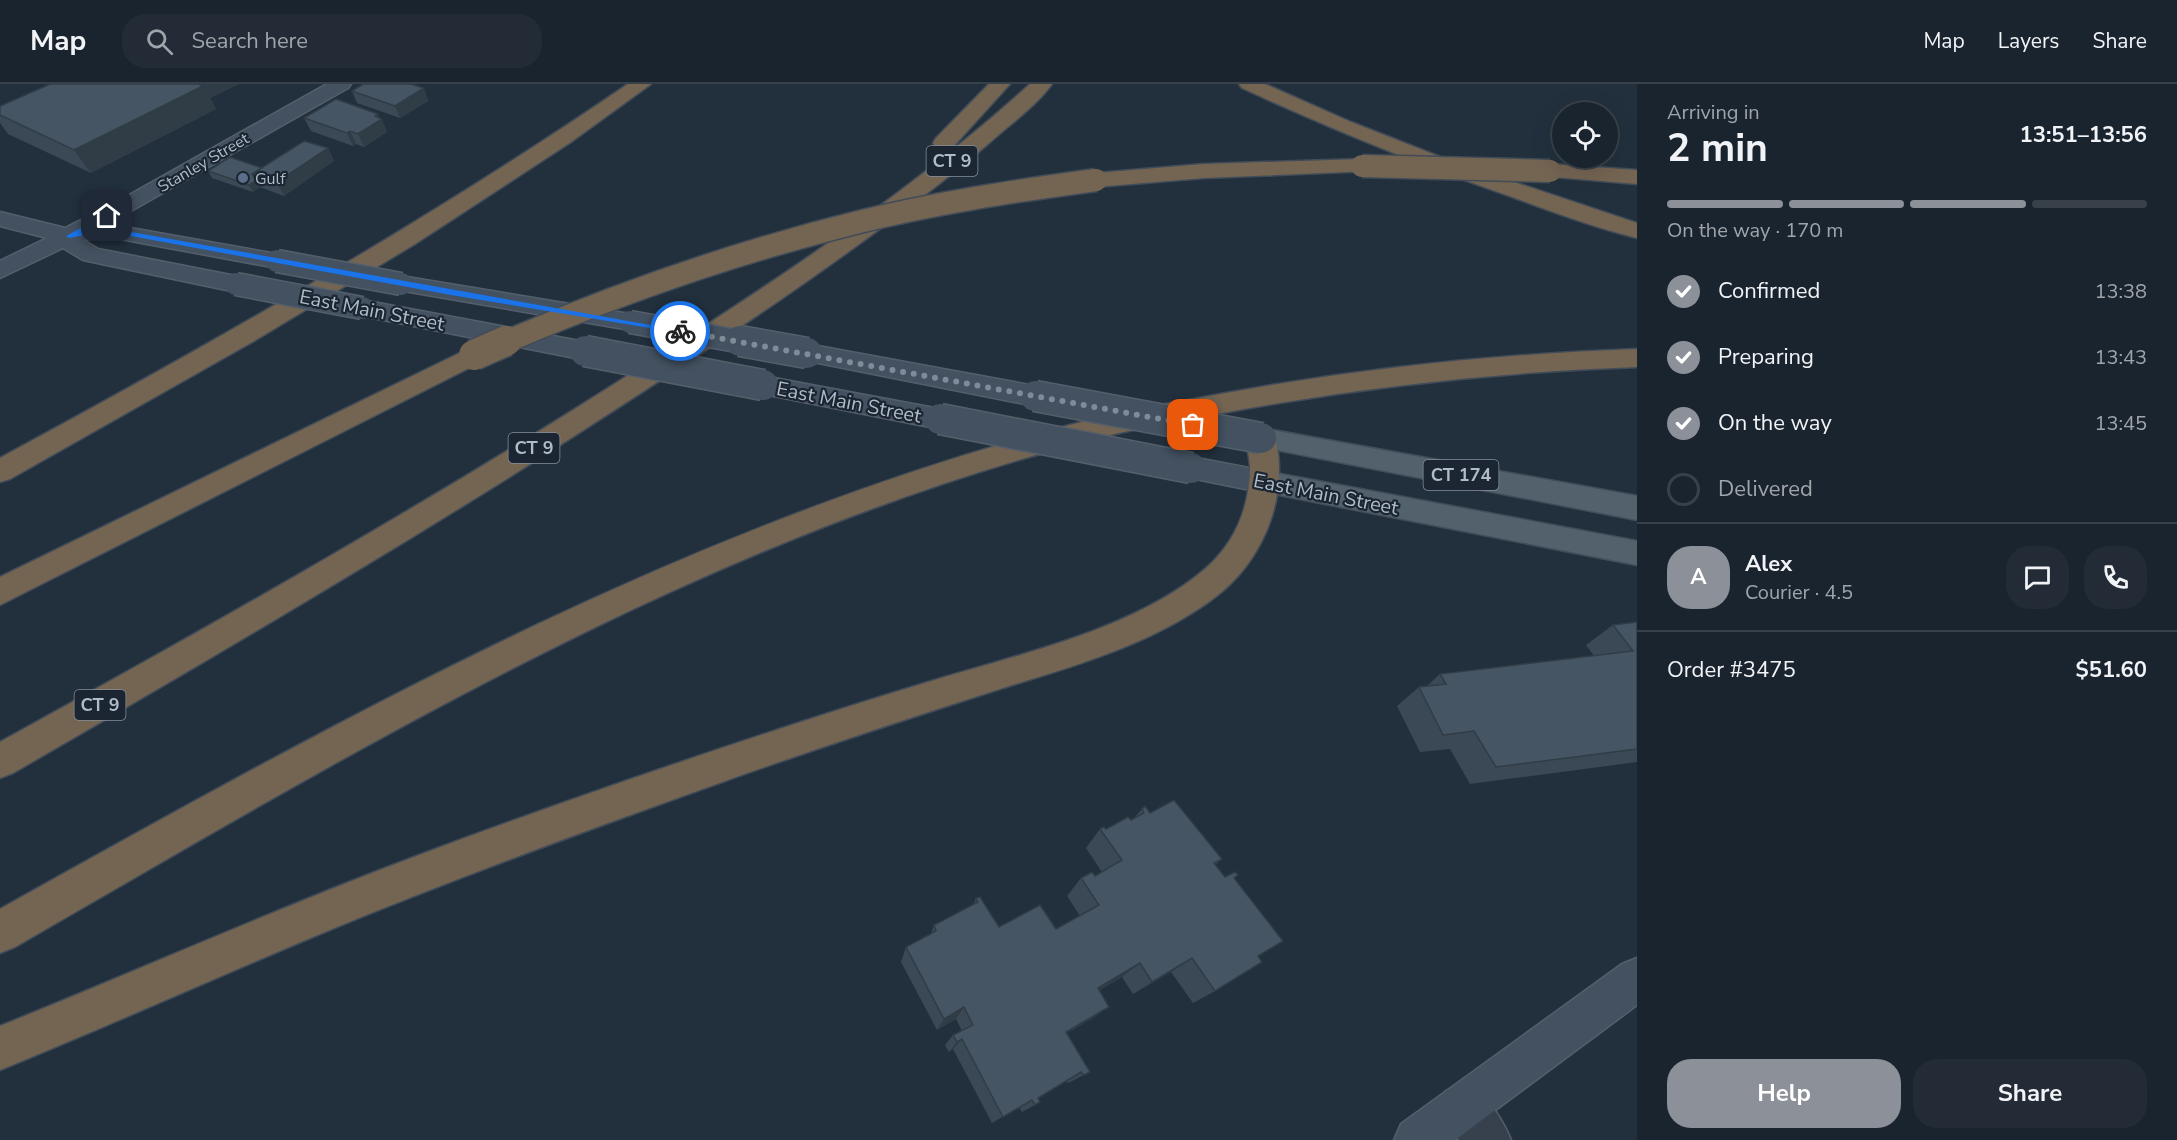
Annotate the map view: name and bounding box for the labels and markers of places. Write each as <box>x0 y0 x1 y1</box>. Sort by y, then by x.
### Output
place label: Gulf <box>255 168 286 190</box>
marker: Gulf <box>236 171 250 185</box>
pin <box>81 190 132 241</box>
pin <box>1167 399 1218 450</box>

